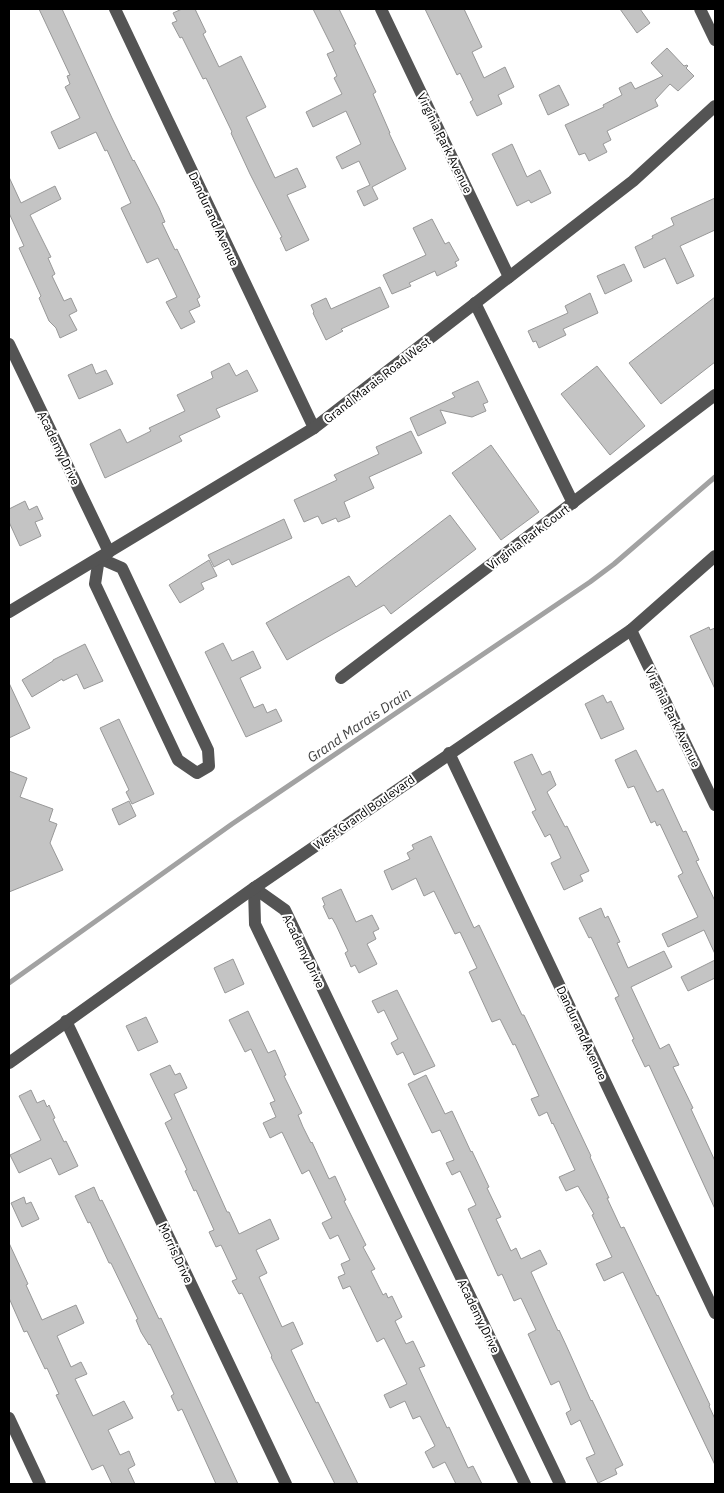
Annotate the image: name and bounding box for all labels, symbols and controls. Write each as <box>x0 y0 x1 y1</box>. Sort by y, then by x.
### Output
street label: Virginia Park Avenue <box>414 90 476 196</box>
street label: Dandurand Avenue <box>186 169 243 269</box>
street label: Grand Marais Road West <box>320 334 434 426</box>
street label: Academy Drive <box>35 408 84 488</box>
street label: Virginia Park Court <box>484 501 572 573</box>
street label: Virginia Park Avenue <box>642 664 704 770</box>
water label: Grand Marais Drain <box>304 684 414 766</box>
street label: West Grand Boulevard <box>310 771 418 853</box>
street label: Academy Drive <box>280 911 329 991</box>
street label: Dandurand Avenue <box>554 983 611 1083</box>
street label: Morris Drive <box>156 1220 197 1286</box>
street label: Academy Drive <box>455 1276 504 1356</box>

